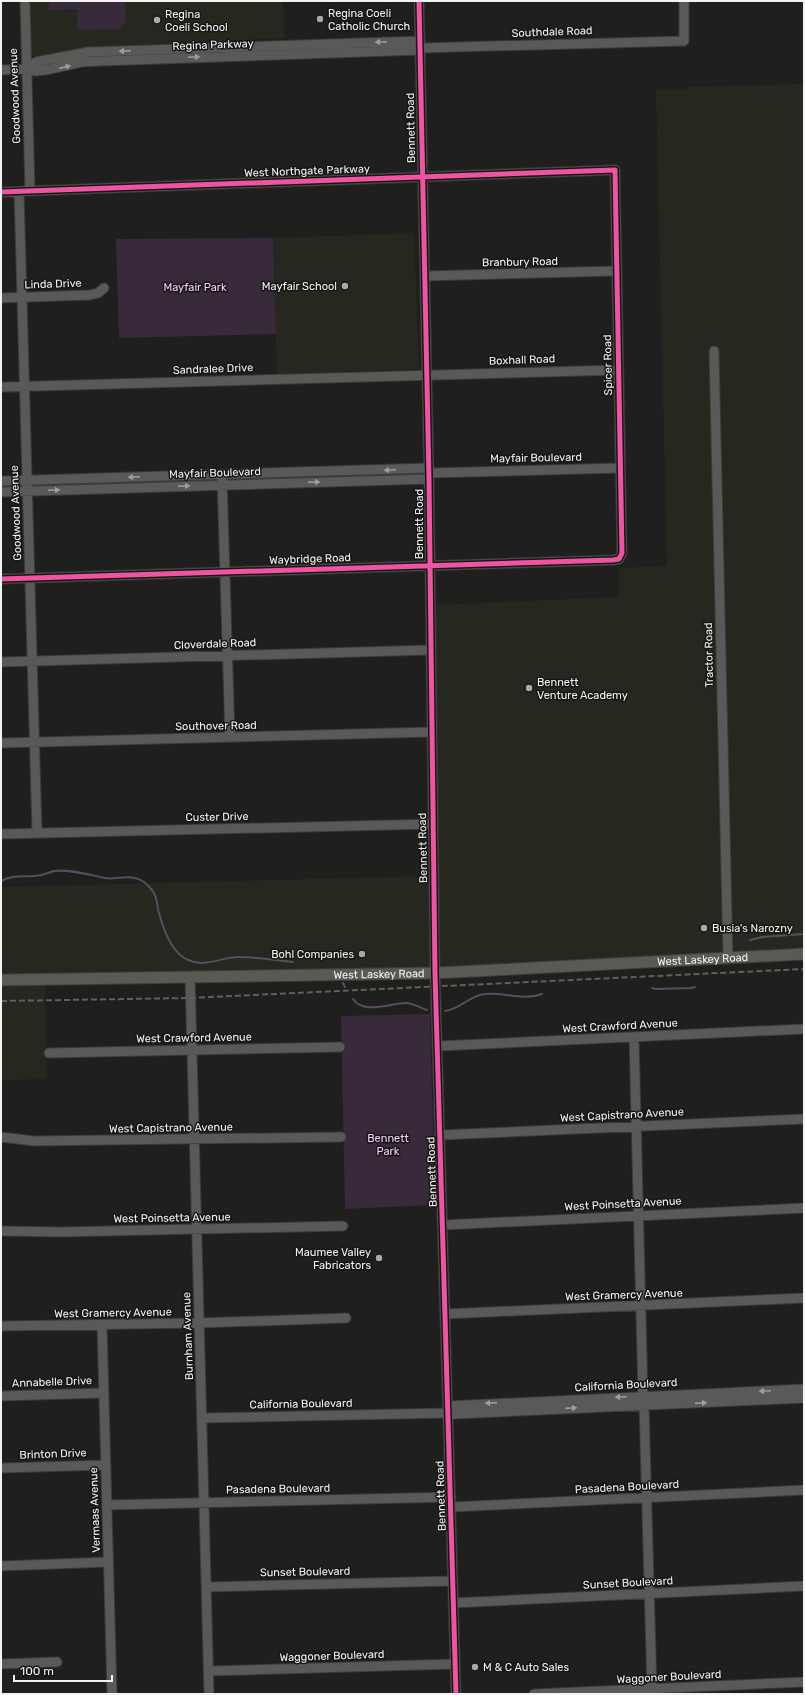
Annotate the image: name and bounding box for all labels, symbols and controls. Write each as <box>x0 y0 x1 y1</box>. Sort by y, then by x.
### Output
place label: Regina Coeli Catholic Church <box>328 7 410 33</box>
place label: Regina Coeli School <box>165 8 228 34</box>
marker: Regina Coeli Catholic Church <box>315 14 325 24</box>
marker: Regina Coeli School <box>152 15 162 25</box>
street label: Southdale Road <box>511 24 593 40</box>
street label: Regina Parkway <box>172 37 254 53</box>
one-way arrow <box>374 39 387 45</box>
street label: Goodwood Avenue <box>7 48 23 144</box>
one-way arrow <box>118 48 131 54</box>
one-way arrow <box>188 54 200 61</box>
one-way arrow <box>59 63 71 69</box>
street label: Bennett Road <box>404 93 418 163</box>
street label: West Northgate Parkway <box>244 162 370 180</box>
street label: Branbury Road <box>482 255 558 269</box>
street label: Linda Drive <box>24 277 82 291</box>
place label: Mayfair School <box>262 280 337 293</box>
park label: Mayfair Park <box>163 281 227 294</box>
marker: Mayfair School <box>340 281 350 291</box>
street label: Spicer Road <box>601 334 615 396</box>
street label: Boxhall Road <box>489 352 555 368</box>
street label: Sandralee Drive <box>173 361 253 377</box>
street label: Mayfair Boulevard <box>490 451 582 465</box>
street label: Goodwood Avenue <box>8 465 24 561</box>
street label: Mayfair Boulevard <box>169 465 261 481</box>
one-way arrow <box>384 466 396 473</box>
one-way arrow <box>127 474 140 480</box>
one-way arrow <box>308 479 321 485</box>
one-way arrow <box>178 483 191 489</box>
one-way arrow <box>48 487 61 493</box>
street label: Bennett Road <box>413 489 426 559</box>
street label: Waybridge Road <box>269 551 351 567</box>
street label: Tractor Road <box>702 622 716 688</box>
street label: Cloverdale Road <box>174 636 256 652</box>
place label: Bennett Venture Academy <box>537 676 628 702</box>
marker: Bennett Venture Academy <box>524 683 534 693</box>
street label: Southover Road <box>175 719 257 733</box>
street label: Custer Drive <box>185 810 249 824</box>
street label: Bennett Road <box>416 813 430 883</box>
place label: Busia's Narozny <box>712 922 793 935</box>
marker: Busia's Narozny <box>699 923 709 933</box>
place label: Bohl Companies <box>271 948 354 961</box>
marker: Bohl Companies <box>357 949 367 959</box>
street label: West Laskey Road <box>657 950 748 968</box>
street label: West Laskey Road <box>333 967 425 981</box>
street label: West Crawford Avenue <box>562 1016 678 1036</box>
street label: West Crawford Avenue <box>136 1030 252 1046</box>
street label: West Capistrano Avenue <box>560 1105 684 1125</box>
street label: West Capistrano Avenue <box>109 1120 233 1136</box>
park label: Bennett Park <box>367 1132 409 1158</box>
street label: Bennett Road <box>424 1137 440 1207</box>
street label: West Poinsetta Avenue <box>564 1194 682 1214</box>
street label: West Poinsetta Avenue <box>113 1210 231 1226</box>
place label: Maumee Valley Fabricators <box>295 1246 371 1272</box>
marker: Maumee Valley Fabricators <box>374 1253 384 1263</box>
street label: West Gramercy Avenue <box>565 1286 683 1304</box>
street label: Burnham Avenue <box>180 1292 196 1380</box>
street label: West Gramercy Avenue <box>54 1305 172 1321</box>
street label: Annabelle Drive <box>12 1374 92 1390</box>
street label: California Boulevard <box>574 1376 678 1394</box>
one-way arrow <box>759 1387 771 1394</box>
one-way arrow <box>615 1393 627 1400</box>
street label: California Boulevard <box>249 1397 353 1411</box>
one-way arrow <box>484 1400 497 1406</box>
one-way arrow <box>695 1400 708 1406</box>
one-way arrow <box>565 1405 577 1412</box>
street label: Brinton Drive <box>19 1446 87 1462</box>
street label: Bennett Road <box>433 1461 449 1531</box>
street label: Vermaas Avenue <box>87 1467 103 1553</box>
street label: Pasadena Boulevard <box>575 1478 679 1496</box>
street label: Pasadena Boulevard <box>226 1482 330 1496</box>
street label: Sunset Boulevard <box>260 1565 350 1579</box>
street label: Sunset Boulevard <box>583 1574 673 1592</box>
street label: Waggoner Boulevard <box>279 1648 385 1664</box>
scale bar <box>14 1657 112 1683</box>
place label: M & C Auto Sales <box>483 1661 569 1674</box>
marker: M & C Auto Sales <box>470 1662 480 1672</box>
text: 100 m <box>20 1664 54 1678</box>
street label: Waggoner Boulevard <box>616 1668 722 1686</box>

